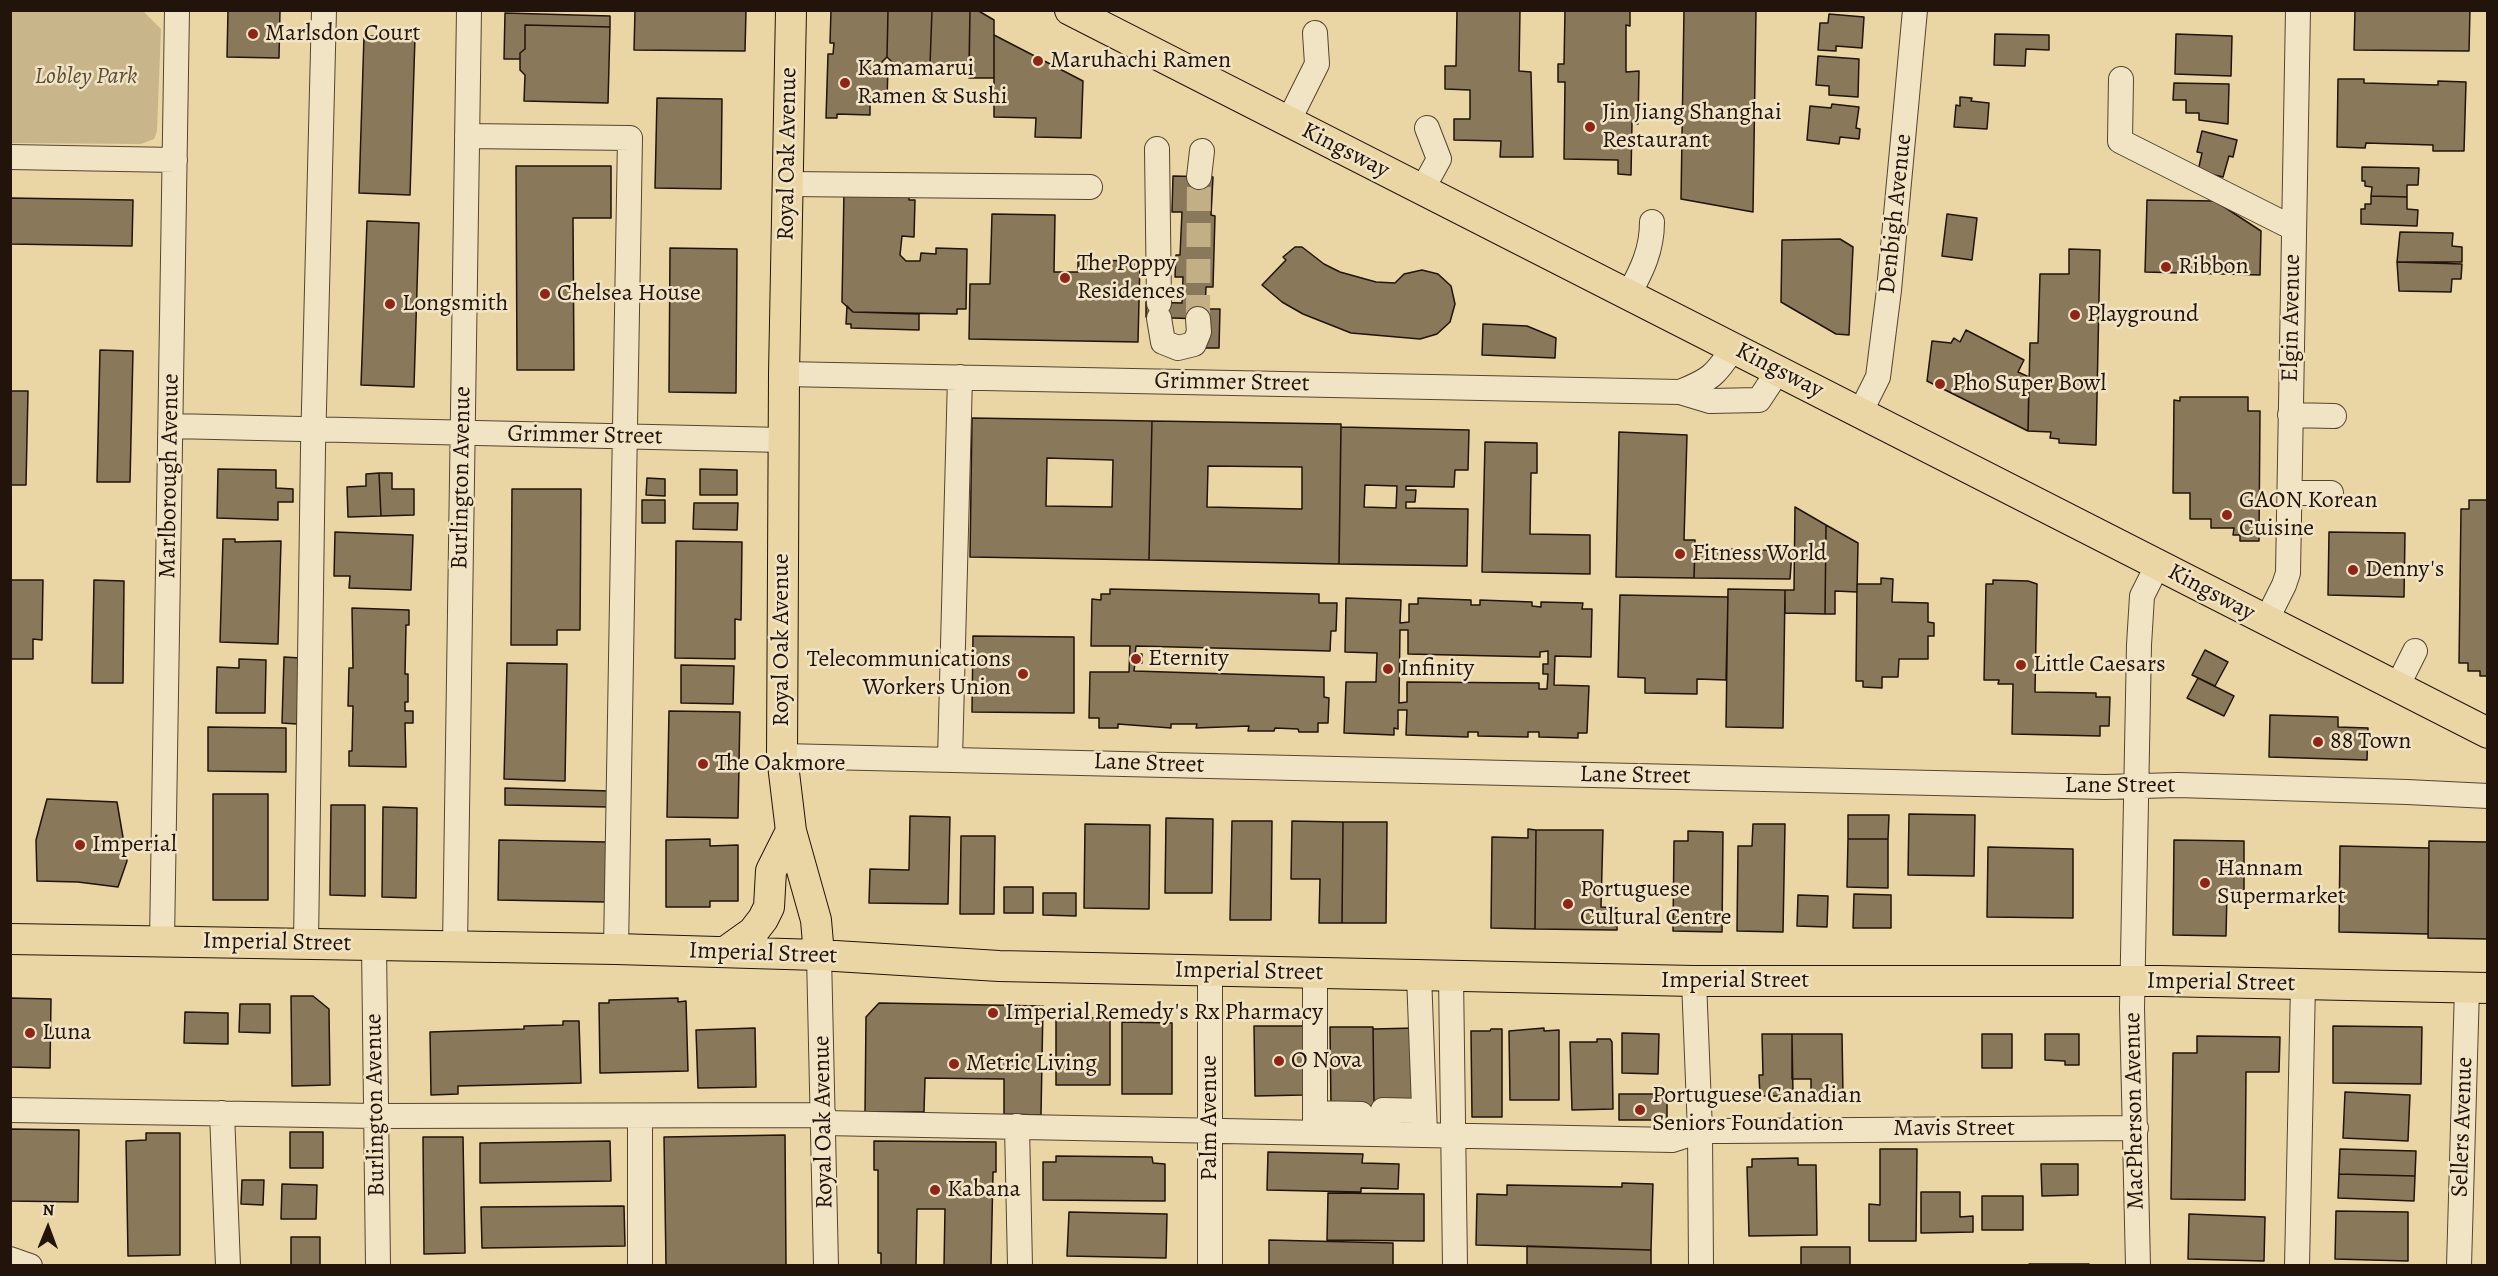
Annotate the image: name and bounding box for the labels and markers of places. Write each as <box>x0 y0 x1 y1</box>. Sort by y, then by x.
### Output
place label: Marlsdon Court <box>265 20 420 48</box>
marker: Marlsdon Court <box>246 27 260 41</box>
place label: Maruhachi Ramen <box>1050 47 1231 75</box>
marker: Maruhachi Ramen <box>1031 54 1045 68</box>
place label: Kamamarui Ramen & Sushi <box>857 55 1007 111</box>
marker: Kamamarui Ramen & Sushi <box>838 76 852 90</box>
place label: Jin Jiang Shanghai Restaurant <box>1602 99 1782 155</box>
marker: Jin Jiang Shanghai Restaurant <box>1583 120 1597 134</box>
place label: The Poppy Residences <box>1077 250 1185 306</box>
place label: Ribbon <box>2178 253 2249 281</box>
marker: Ribbon <box>2159 260 2173 274</box>
marker: The Poppy Residences <box>1058 271 1072 285</box>
place label: Chelsea House <box>557 280 701 308</box>
marker: Chelsea House <box>538 287 552 301</box>
place label: Longsmith <box>402 290 508 318</box>
marker: Longsmith <box>383 297 397 311</box>
place label: Playground <box>2087 301 2199 329</box>
marker: Playground <box>2068 308 2082 322</box>
place label: Pho Super Bowl <box>1952 370 2106 398</box>
marker: Pho Super Bowl <box>1933 377 1947 391</box>
place label: GAON Korean Cuisine <box>2239 487 2378 543</box>
marker: GAON Korean Cuisine <box>2220 508 2234 522</box>
place label: Fitness World <box>1692 540 1827 568</box>
marker: Fitness World <box>1673 547 1687 561</box>
place label: Denny's <box>2365 556 2444 584</box>
marker: Denny's <box>2346 563 2360 577</box>
place label: Eternity <box>1148 645 1229 673</box>
place label: Telecommunications Workers Union <box>807 646 1011 702</box>
place label: Little Caesars <box>2033 651 2166 679</box>
marker: Eternity <box>1129 652 1143 666</box>
place label: Infinity <box>1400 655 1474 683</box>
marker: Little Caesars <box>2014 658 2028 672</box>
marker: Infinity <box>1381 662 1395 676</box>
marker: Telecommunications Workers Union <box>1016 667 1030 681</box>
place label: 88 Town <box>2330 728 2411 756</box>
marker: 88 Town <box>2311 735 2325 749</box>
place label: The Oakmore <box>715 750 846 778</box>
marker: The Oakmore <box>696 757 710 771</box>
place label: Imperial <box>92 831 177 859</box>
marker: Imperial <box>73 838 87 852</box>
place label: Hannam Supermarket <box>2217 855 2346 911</box>
place label: Portuguese Cultural Centre <box>1580 876 1732 932</box>
marker: Hannam Supermarket <box>2198 876 2212 890</box>
marker: Portuguese Cultural Centre <box>1561 897 1575 911</box>
place label: Imperial Remedy's Rx Pharmacy <box>1005 999 1323 1027</box>
marker: Imperial Remedy's Rx Pharmacy <box>986 1006 1000 1020</box>
place label: Luna <box>42 1019 91 1047</box>
marker: Luna <box>23 1026 37 1040</box>
place label: O Nova <box>1291 1047 1362 1075</box>
place label: Metric Living <box>966 1050 1097 1078</box>
marker: O Nova <box>1272 1054 1286 1068</box>
marker: Metric Living <box>947 1057 961 1071</box>
place label: Portuguese Canadian Seniors Foundation <box>1652 1082 1862 1138</box>
marker: Portuguese Canadian Seniors Foundation <box>1633 1103 1647 1117</box>
place label: Kabana <box>947 1176 1021 1204</box>
marker: Kabana <box>928 1183 942 1197</box>

